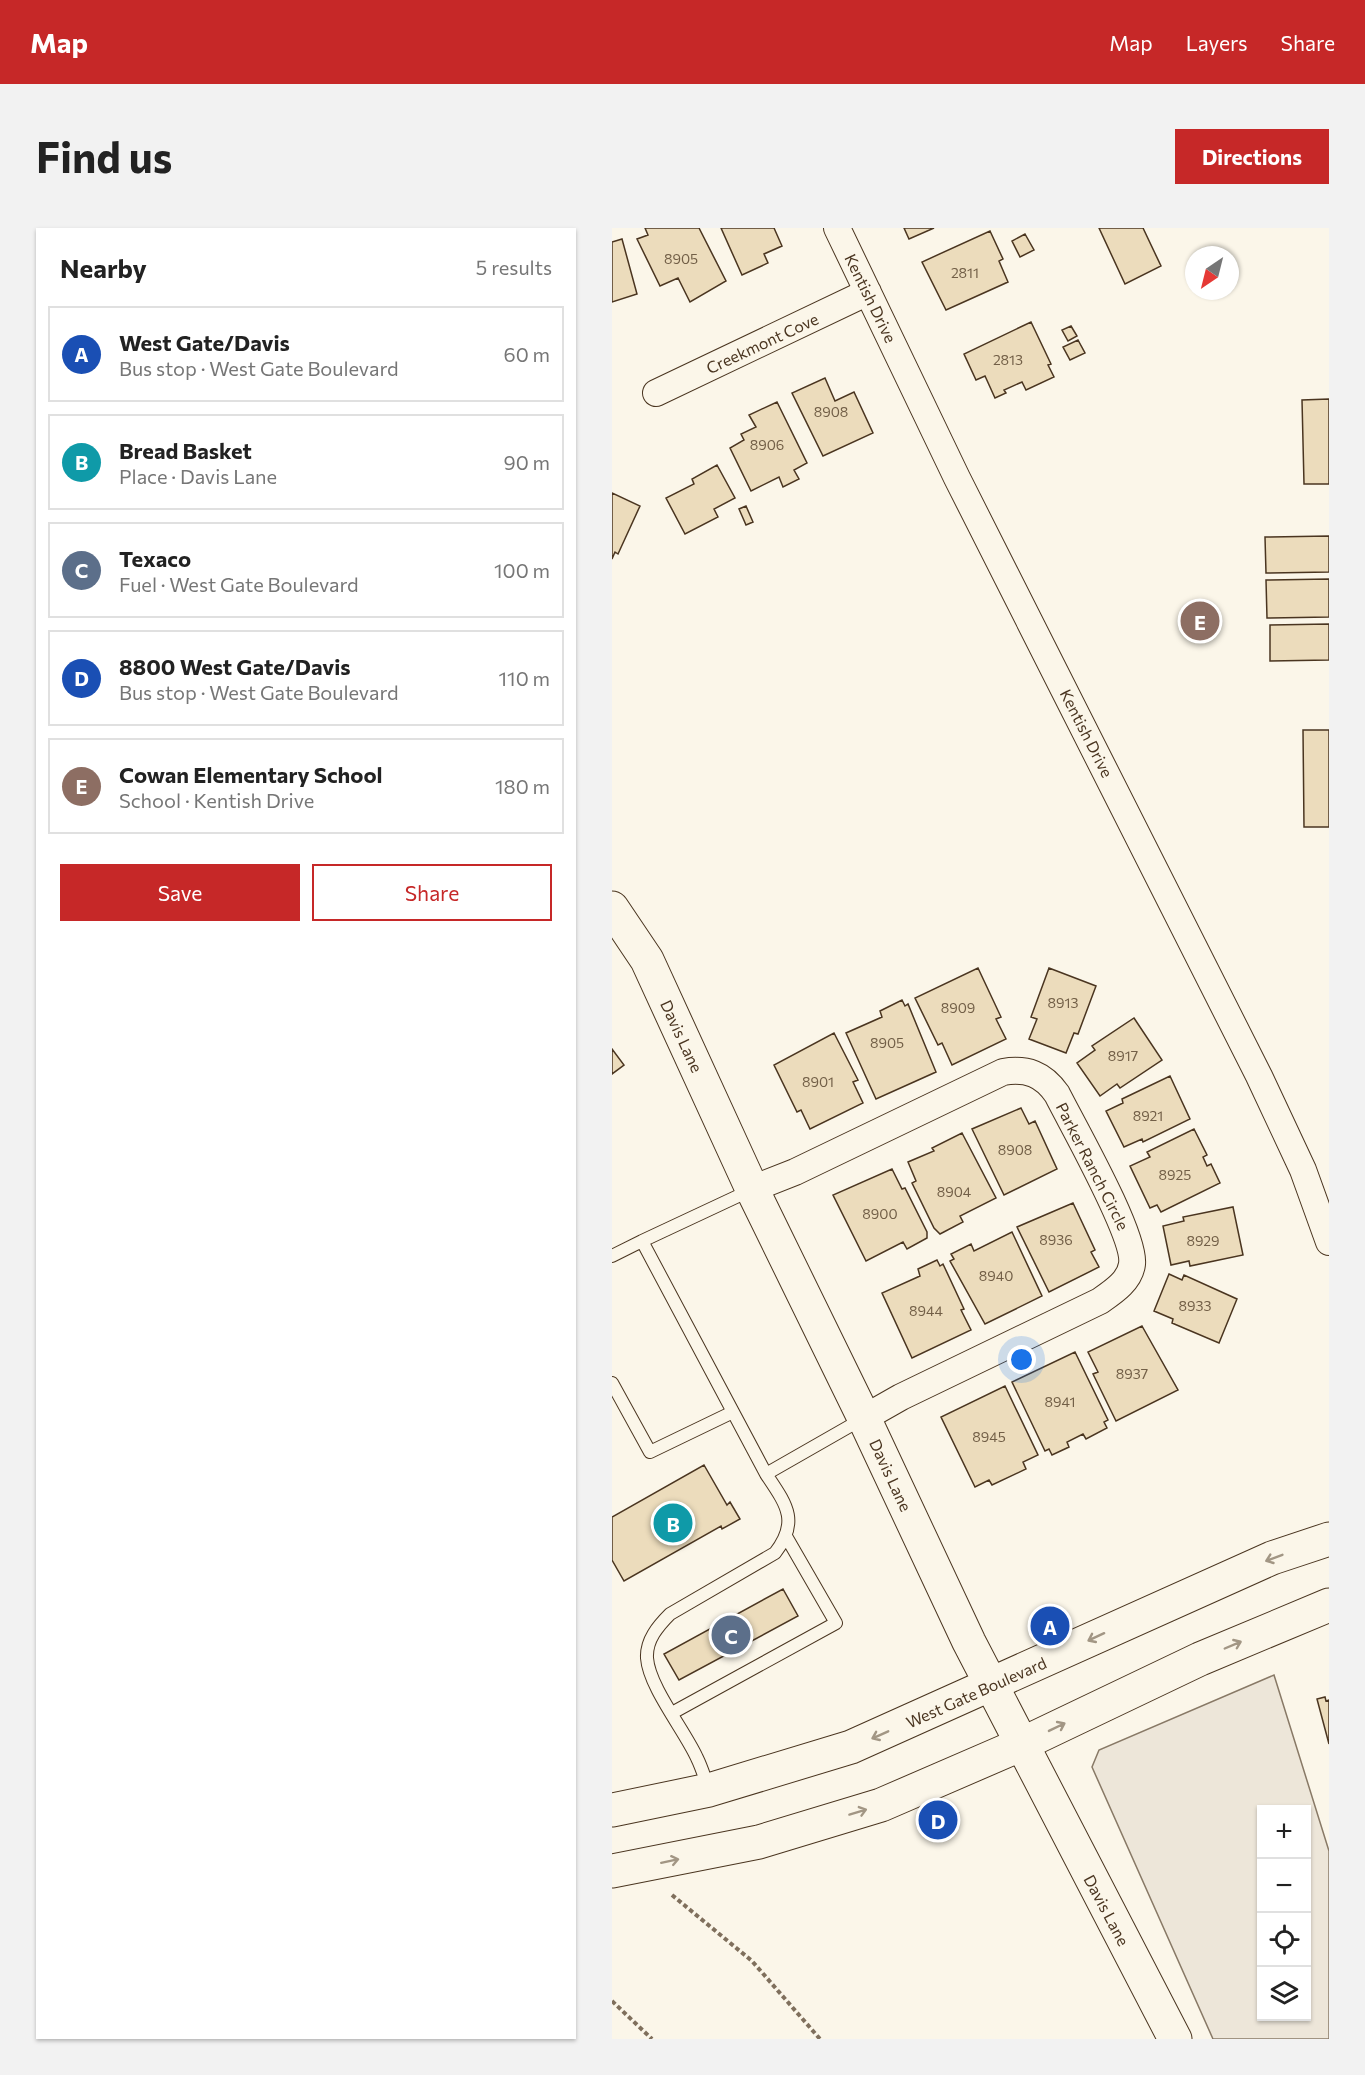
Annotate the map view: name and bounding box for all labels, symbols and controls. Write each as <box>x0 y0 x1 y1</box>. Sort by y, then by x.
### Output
text: Map <box>30 25 88 59</box>
text: Map <box>1109 30 1153 55</box>
text: Layers <box>1186 30 1248 55</box>
text: Share <box>1281 30 1335 55</box>
button: Directions <box>1175 129 1329 184</box>
text: Find us <box>36 130 172 182</box>
north arrow <box>1185 246 1239 300</box>
house number: 8905 <box>664 250 698 267</box>
street label: Kentish Drive <box>841 250 901 346</box>
text: Nearby <box>60 252 147 283</box>
text: 5 results <box>476 255 552 279</box>
house number: 2811 <box>951 264 979 281</box>
street label: Creekmont Cove <box>703 309 821 377</box>
text: West Gate/Davis <box>119 329 290 356</box>
text: A <box>74 342 89 366</box>
text: 60 m <box>504 342 550 366</box>
house number: 2813 <box>993 351 1023 368</box>
text: Bus stop · West Gate Boulevard <box>119 356 399 380</box>
house number: 8908 <box>814 403 848 420</box>
house number: 8906 <box>750 436 784 453</box>
text: Bread Basket <box>119 437 252 464</box>
text: B <box>75 450 88 474</box>
text: 90 m <box>504 450 550 474</box>
text: Place · Davis Lane <box>119 464 277 488</box>
text: Texaco <box>119 545 191 572</box>
text: C <box>75 558 88 582</box>
text: 100 m <box>494 558 550 582</box>
text: Fuel · West Gate Boulevard <box>119 572 359 596</box>
pin: E <box>1180 598 1220 644</box>
text: 8800 West Gate/Davis <box>119 653 351 680</box>
text: D <box>74 666 89 690</box>
text: 110 m <box>499 666 550 690</box>
text: Bus stop · West Gate Boulevard <box>119 680 399 704</box>
street label: Kentish Drive <box>1057 686 1117 780</box>
text: Cowan Elementary School <box>119 761 383 788</box>
text: E <box>76 774 87 798</box>
text: 180 m <box>495 774 550 798</box>
text: School · Kentish Drive <box>119 788 314 812</box>
button: Save <box>60 864 300 921</box>
button: Share <box>312 864 552 921</box>
house number: 8913 <box>1048 994 1078 1011</box>
street label: Davis Lane <box>657 997 707 1075</box>
house number: 8909 <box>941 999 975 1016</box>
house number: 8905 <box>870 1034 904 1051</box>
house number: 8917 <box>1108 1047 1138 1064</box>
house number: 8901 <box>802 1073 834 1090</box>
street label: Parker Ranch Circle <box>1053 1099 1133 1233</box>
house number: 8921 <box>1133 1107 1163 1124</box>
house number: 8908 <box>998 1141 1032 1158</box>
house number: 8925 <box>1159 1166 1191 1183</box>
house number: 8904 <box>937 1183 972 1200</box>
house number: 8900 <box>862 1205 898 1222</box>
house number: 8936 <box>1039 1231 1073 1248</box>
house number: 8929 <box>1186 1232 1220 1249</box>
house number: 8940 <box>979 1267 1013 1284</box>
house number: 8933 <box>1179 1297 1211 1314</box>
house number: 8944 <box>909 1302 943 1319</box>
your location <box>1007 1345 1036 1374</box>
house number: 8937 <box>1116 1365 1148 1382</box>
house number: 8941 <box>1045 1393 1075 1410</box>
house number: 8945 <box>972 1428 1006 1445</box>
street label: Davis Lane <box>866 1436 916 1514</box>
pin: B <box>654 1500 692 1546</box>
one-way arrow <box>1265 1554 1284 1565</box>
pin: A <box>1030 1604 1070 1648</box>
pin: C <box>712 1612 750 1658</box>
one-way arrow <box>1087 1632 1105 1644</box>
one-way arrow <box>1224 1639 1242 1650</box>
street label: West Gate Boulevard <box>903 1653 1049 1731</box>
one-way arrow <box>1047 1721 1065 1733</box>
one-way arrow <box>871 1730 889 1741</box>
pin: D <box>918 1798 958 1842</box>
map controls <box>1257 1805 1311 2021</box>
button: + <box>1257 1805 1311 1859</box>
one-way arrow <box>848 1806 867 1817</box>
one-way arrow <box>659 1855 679 1866</box>
button: − <box>1257 1859 1311 1913</box>
street label: Davis Lane <box>1080 1871 1134 1949</box>
button: locate <box>1257 1913 1311 1967</box>
button: layers <box>1257 1967 1311 2021</box>

